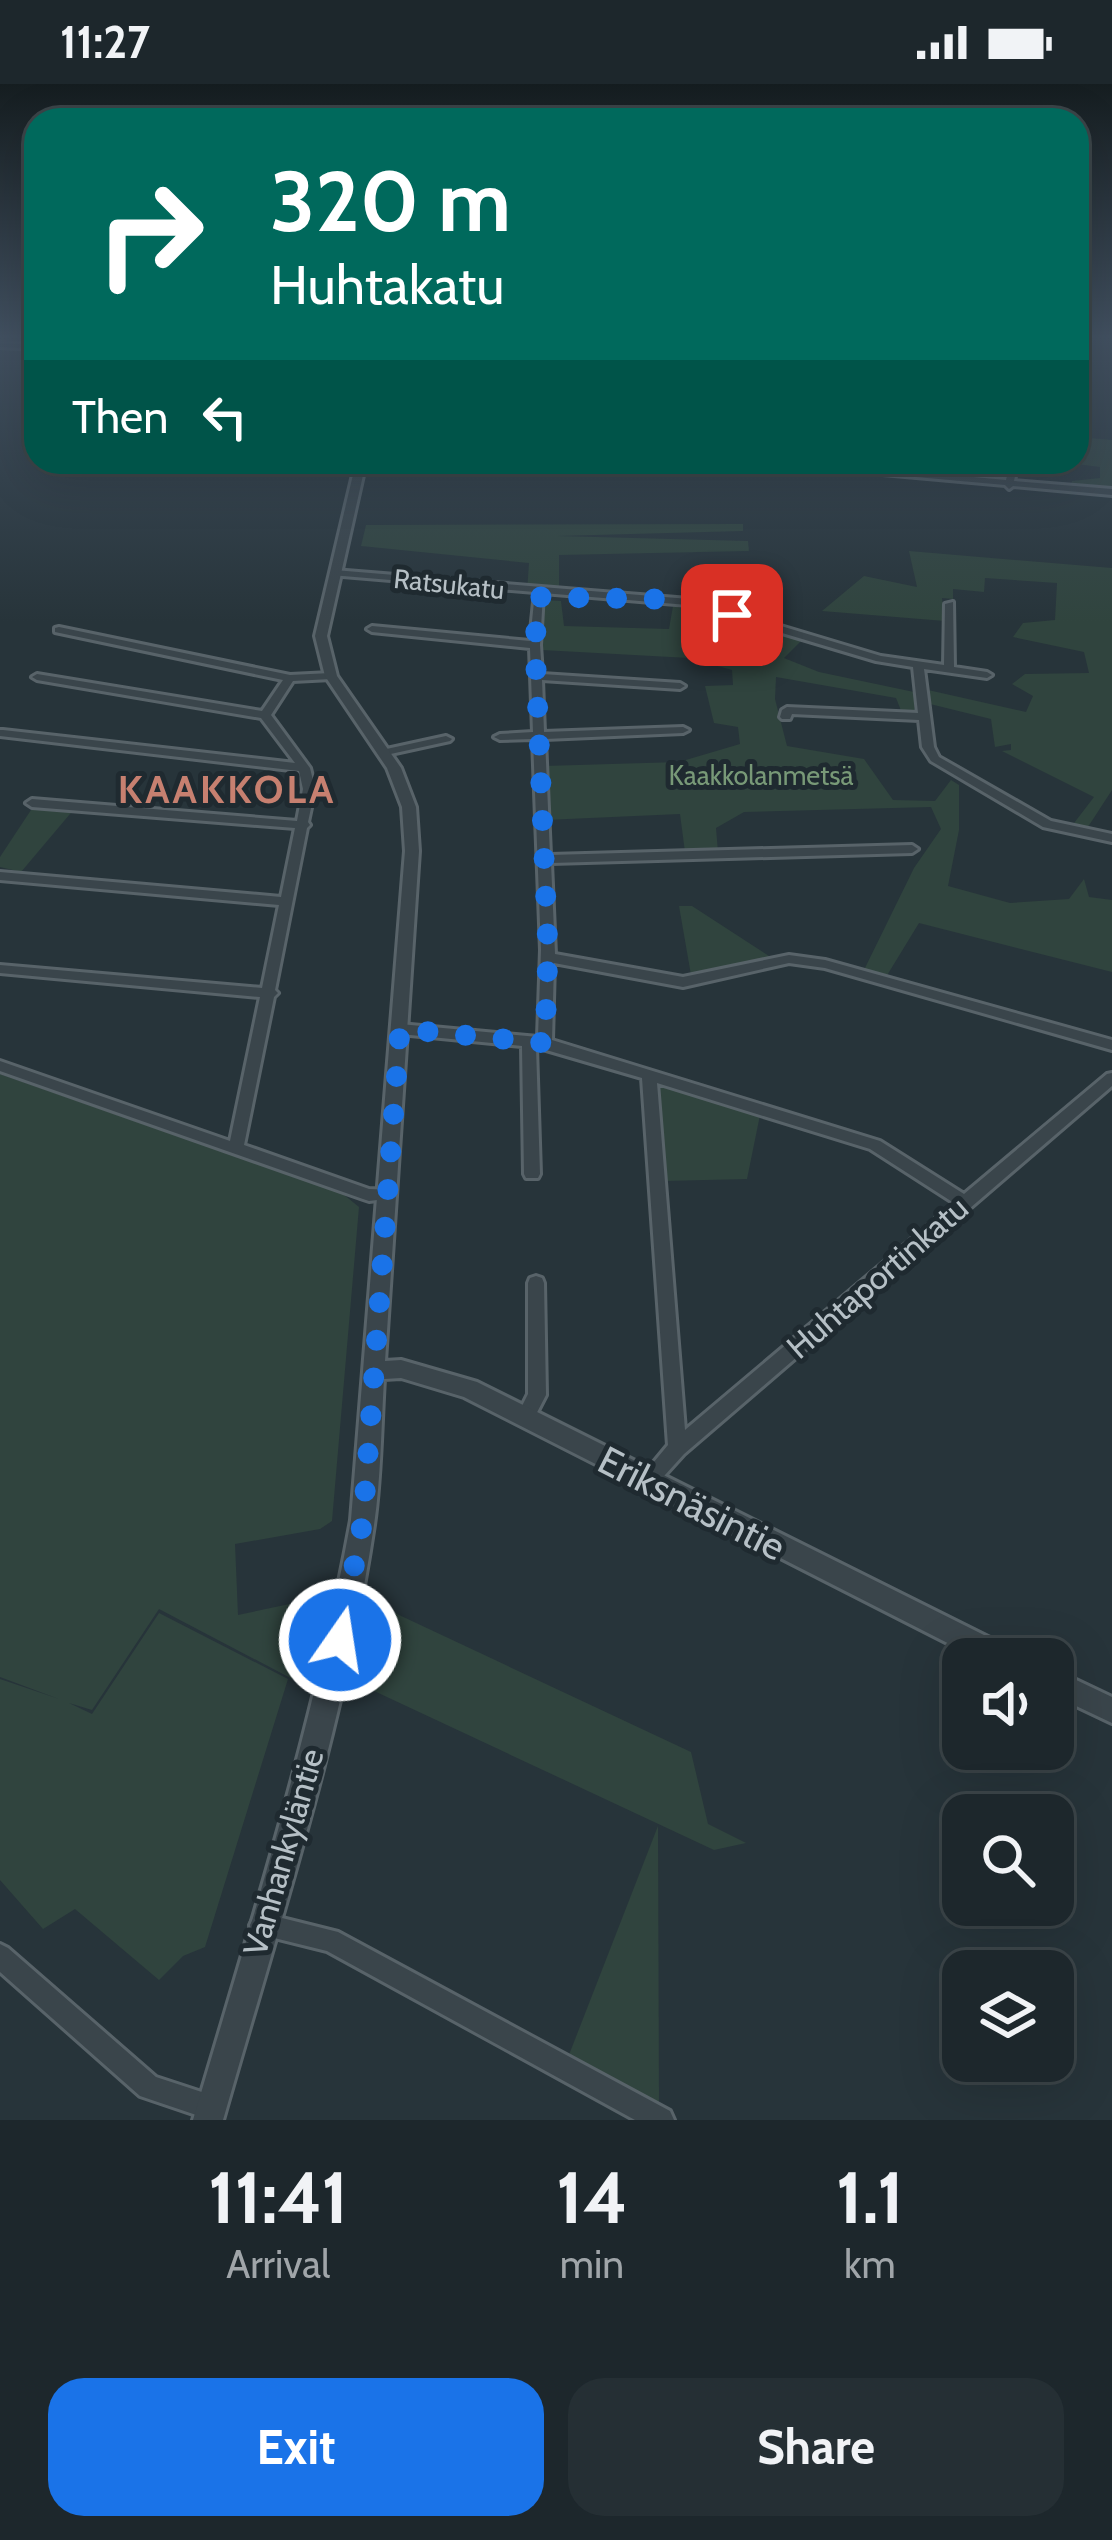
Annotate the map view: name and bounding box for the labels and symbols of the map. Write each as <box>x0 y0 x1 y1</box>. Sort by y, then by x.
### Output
street label: Ratsukatu <box>392 562 506 606</box>
pin <box>681 564 783 666</box>
park label: Kaakkolanmetsä <box>669 759 853 792</box>
district label: KAAKKOLA <box>118 765 336 813</box>
street label: Huhtaportinkatu <box>778 1187 976 1367</box>
street label: Eriksnäsintie <box>591 1435 793 1571</box>
position arrow <box>277 1577 403 1703</box>
street label: Vanhankyläntie <box>234 1744 332 1960</box>

